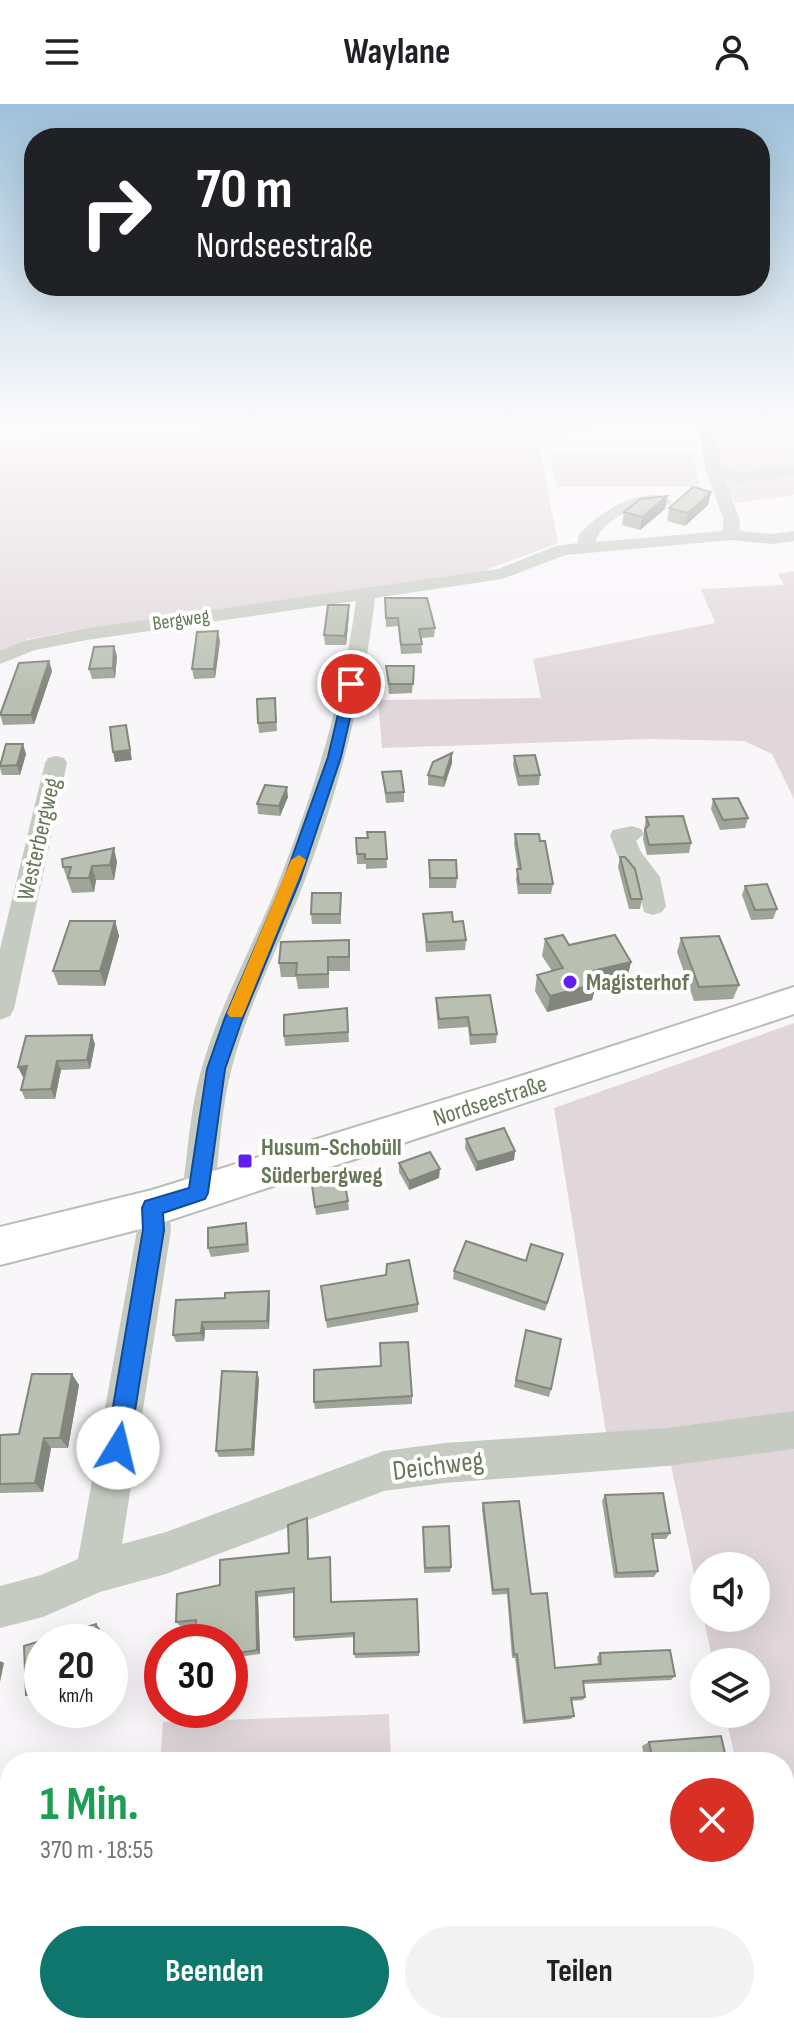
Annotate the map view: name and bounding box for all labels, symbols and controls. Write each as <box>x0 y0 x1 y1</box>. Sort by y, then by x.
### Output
icon: menu <box>40 30 84 74</box>
icon: person <box>710 30 754 74</box>
text: Waylane <box>344 31 450 74</box>
text: 70 m <box>196 157 293 224</box>
icon: right <box>64 160 168 264</box>
text: Nordseestraße <box>196 225 373 268</box>
street label: Bergweg <box>151 604 211 636</box>
pin <box>317 650 385 718</box>
icon: arrive <box>329 662 373 706</box>
street label: Westerbergweg <box>11 775 67 903</box>
place label: Magisterhof <box>586 968 690 997</box>
marker: Magisterhof <box>561 973 579 991</box>
street label: Nordseestraße <box>429 1069 551 1133</box>
place label: Husum-Schobüll Süderbergweg <box>261 1133 402 1190</box>
marker: Husum-Schobüll Süderbergweg <box>236 1152 254 1170</box>
position arrow <box>76 1406 160 1490</box>
street label: Deichweg <box>391 1444 485 1488</box>
map controls <box>690 1552 770 1728</box>
button: sound <box>690 1552 770 1632</box>
speed limit sign: 30 <box>144 1624 248 1728</box>
text: 20 <box>58 1642 94 1690</box>
button: layers <box>690 1648 770 1728</box>
text: km/h <box>59 1684 93 1708</box>
text: 1 Min. <box>40 1776 139 1833</box>
button: close <box>670 1778 754 1862</box>
text: 370 m · 18:55 <box>40 1835 153 1866</box>
button: Beenden <box>40 1926 389 2018</box>
button: Teilen <box>405 1926 754 2018</box>

